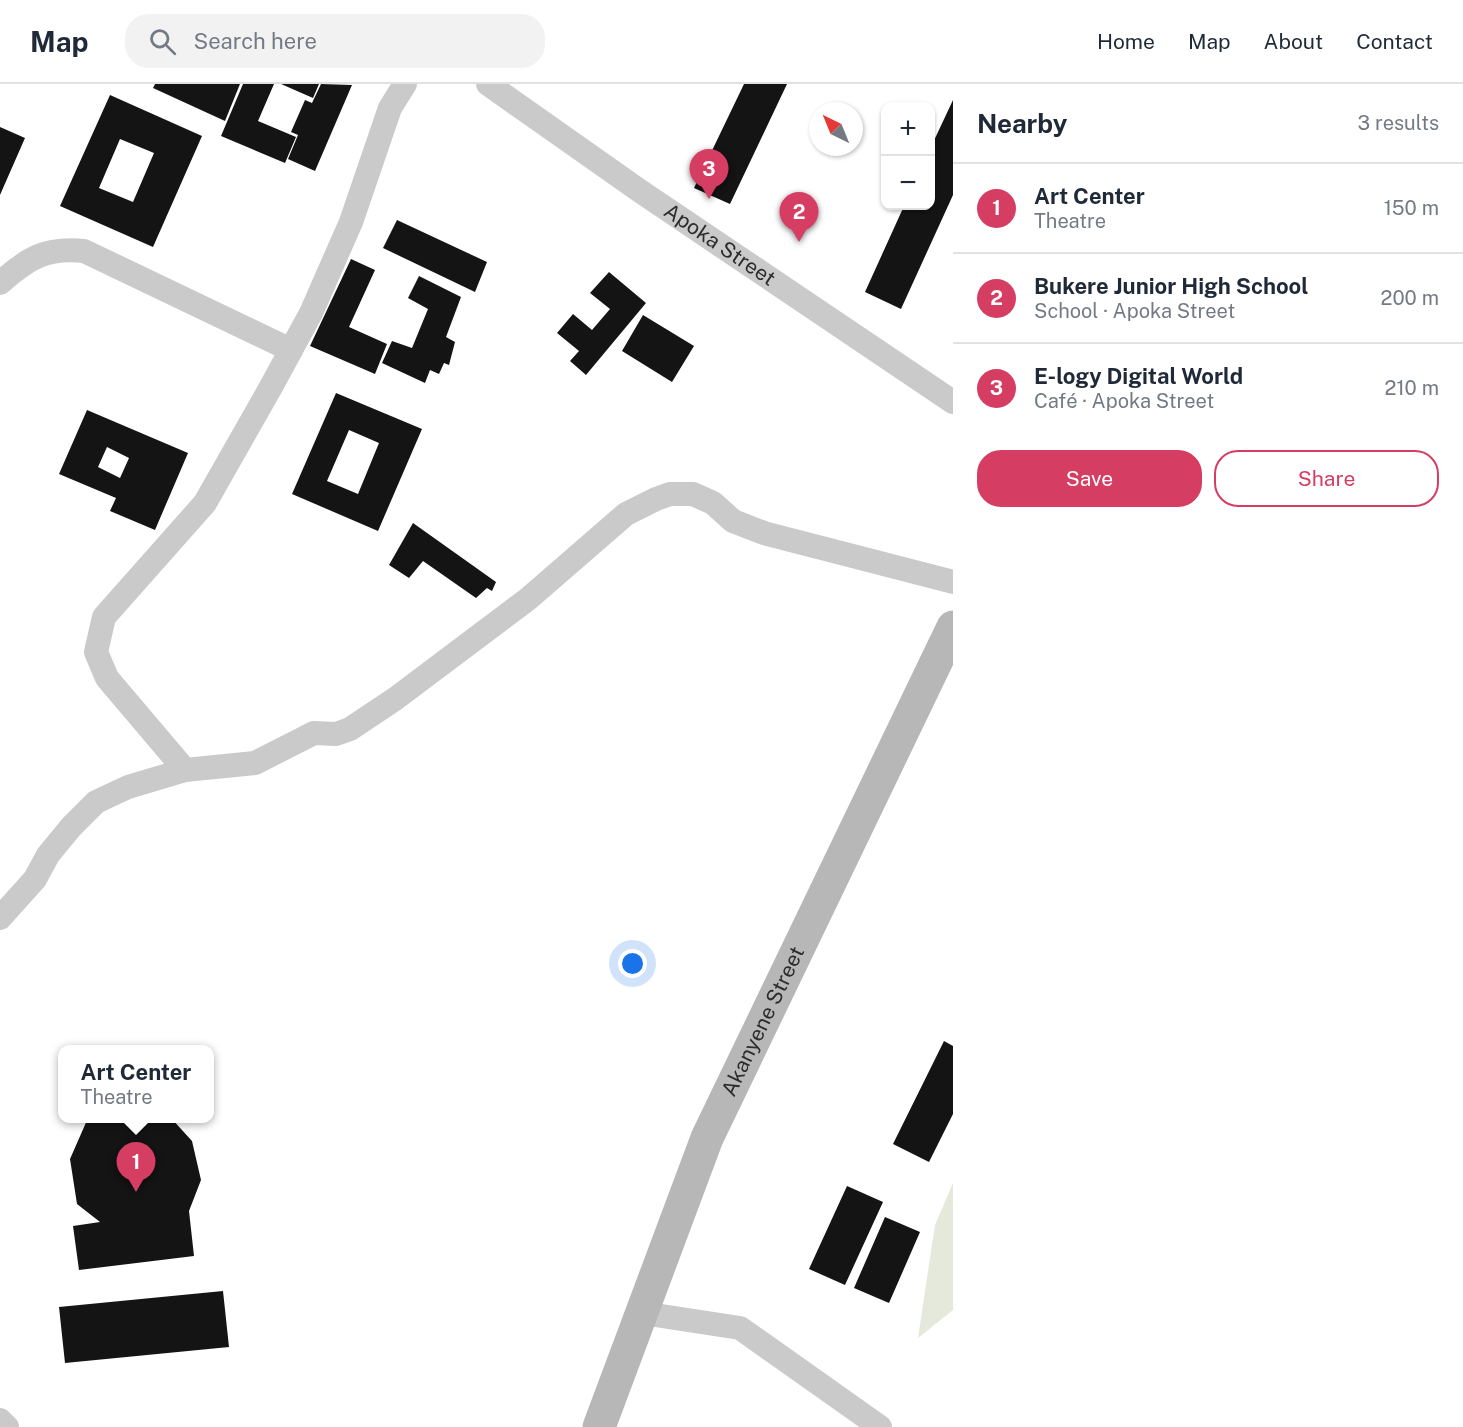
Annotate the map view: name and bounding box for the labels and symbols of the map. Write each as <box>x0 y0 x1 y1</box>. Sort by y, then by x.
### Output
north arrow <box>809 102 863 156</box>
pin: 3 <box>690 150 728 199</box>
pin: 2 <box>780 192 818 242</box>
street label: Apoka Street <box>660 198 780 291</box>
street label: Akanyene Street <box>716 942 809 1100</box>
your location <box>618 949 647 978</box>
pin: 1 <box>116 1142 156 1192</box>

